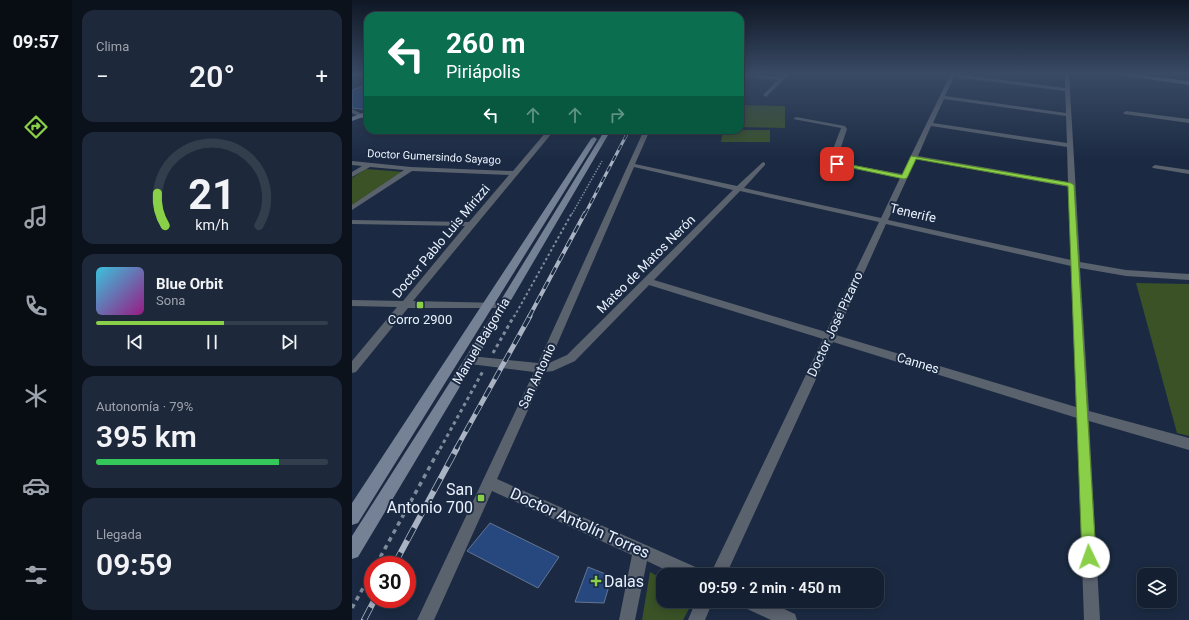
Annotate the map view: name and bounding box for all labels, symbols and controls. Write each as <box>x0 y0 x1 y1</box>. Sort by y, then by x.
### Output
text: 260 m <box>446 27 525 60</box>
icon: left <box>380 28 432 80</box>
text: 09:57 <box>13 31 59 52</box>
text: Clima <box>96 39 129 54</box>
text: 20° <box>189 59 235 94</box>
text: Piriápolis <box>446 61 520 82</box>
text: − <box>96 64 109 89</box>
text: + <box>316 64 328 89</box>
icon: left <box>480 104 502 126</box>
icon: ahead <box>522 104 544 126</box>
icon: ahead <box>564 104 586 126</box>
icon: right <box>606 104 628 126</box>
icon: directions <box>22 113 50 141</box>
street label: Doctor Gumersindo Sayago <box>367 147 501 167</box>
pin <box>820 147 854 181</box>
icon: arrive <box>826 153 848 175</box>
text: 21 <box>188 170 236 219</box>
street label: Doctor Pablo Luis Mirizzi <box>389 181 493 301</box>
street label: Tenerife <box>888 200 938 226</box>
icon: music <box>22 203 50 231</box>
street label: Mateo de Matos Nerón <box>594 212 698 316</box>
text: km/h <box>195 217 229 233</box>
street label: Doctor José Pizarro <box>804 269 866 379</box>
text: Blue Orbit <box>156 275 223 293</box>
icon: phone <box>22 292 50 320</box>
text: Sona <box>156 293 185 308</box>
street label: Manuel Baigorria <box>449 295 513 387</box>
marker: Corro 2900 <box>415 300 425 310</box>
place label: Corro 2900 <box>388 312 452 327</box>
icon: previous <box>124 331 146 353</box>
icon: pause <box>201 331 223 353</box>
icon: next <box>278 331 300 353</box>
street label: San Antonio <box>515 341 559 411</box>
street label: Cannes <box>895 349 941 377</box>
icon: climate <box>22 382 50 410</box>
text: Autonomía · 79% <box>96 399 193 414</box>
text: 395 km <box>96 419 197 454</box>
icon: car <box>22 472 50 500</box>
place label: San Antonio 700 <box>387 480 473 517</box>
street label: Doctor Antolín Torres <box>507 484 653 562</box>
marker: San Antonio 700 <box>476 493 486 503</box>
text: Llegada <box>96 527 142 542</box>
position arrow <box>1068 536 1110 578</box>
text: 09:59 <box>96 547 173 582</box>
speed limit sign: 30 <box>364 556 416 608</box>
icon: filters <box>22 561 50 589</box>
map controls <box>1137 568 1177 608</box>
button: layers <box>1137 568 1177 608</box>
place label: Dalas <box>604 572 644 591</box>
marker: Dalas <box>591 576 601 586</box>
text: 09:59 · 2 min · 450 m <box>699 579 841 597</box>

